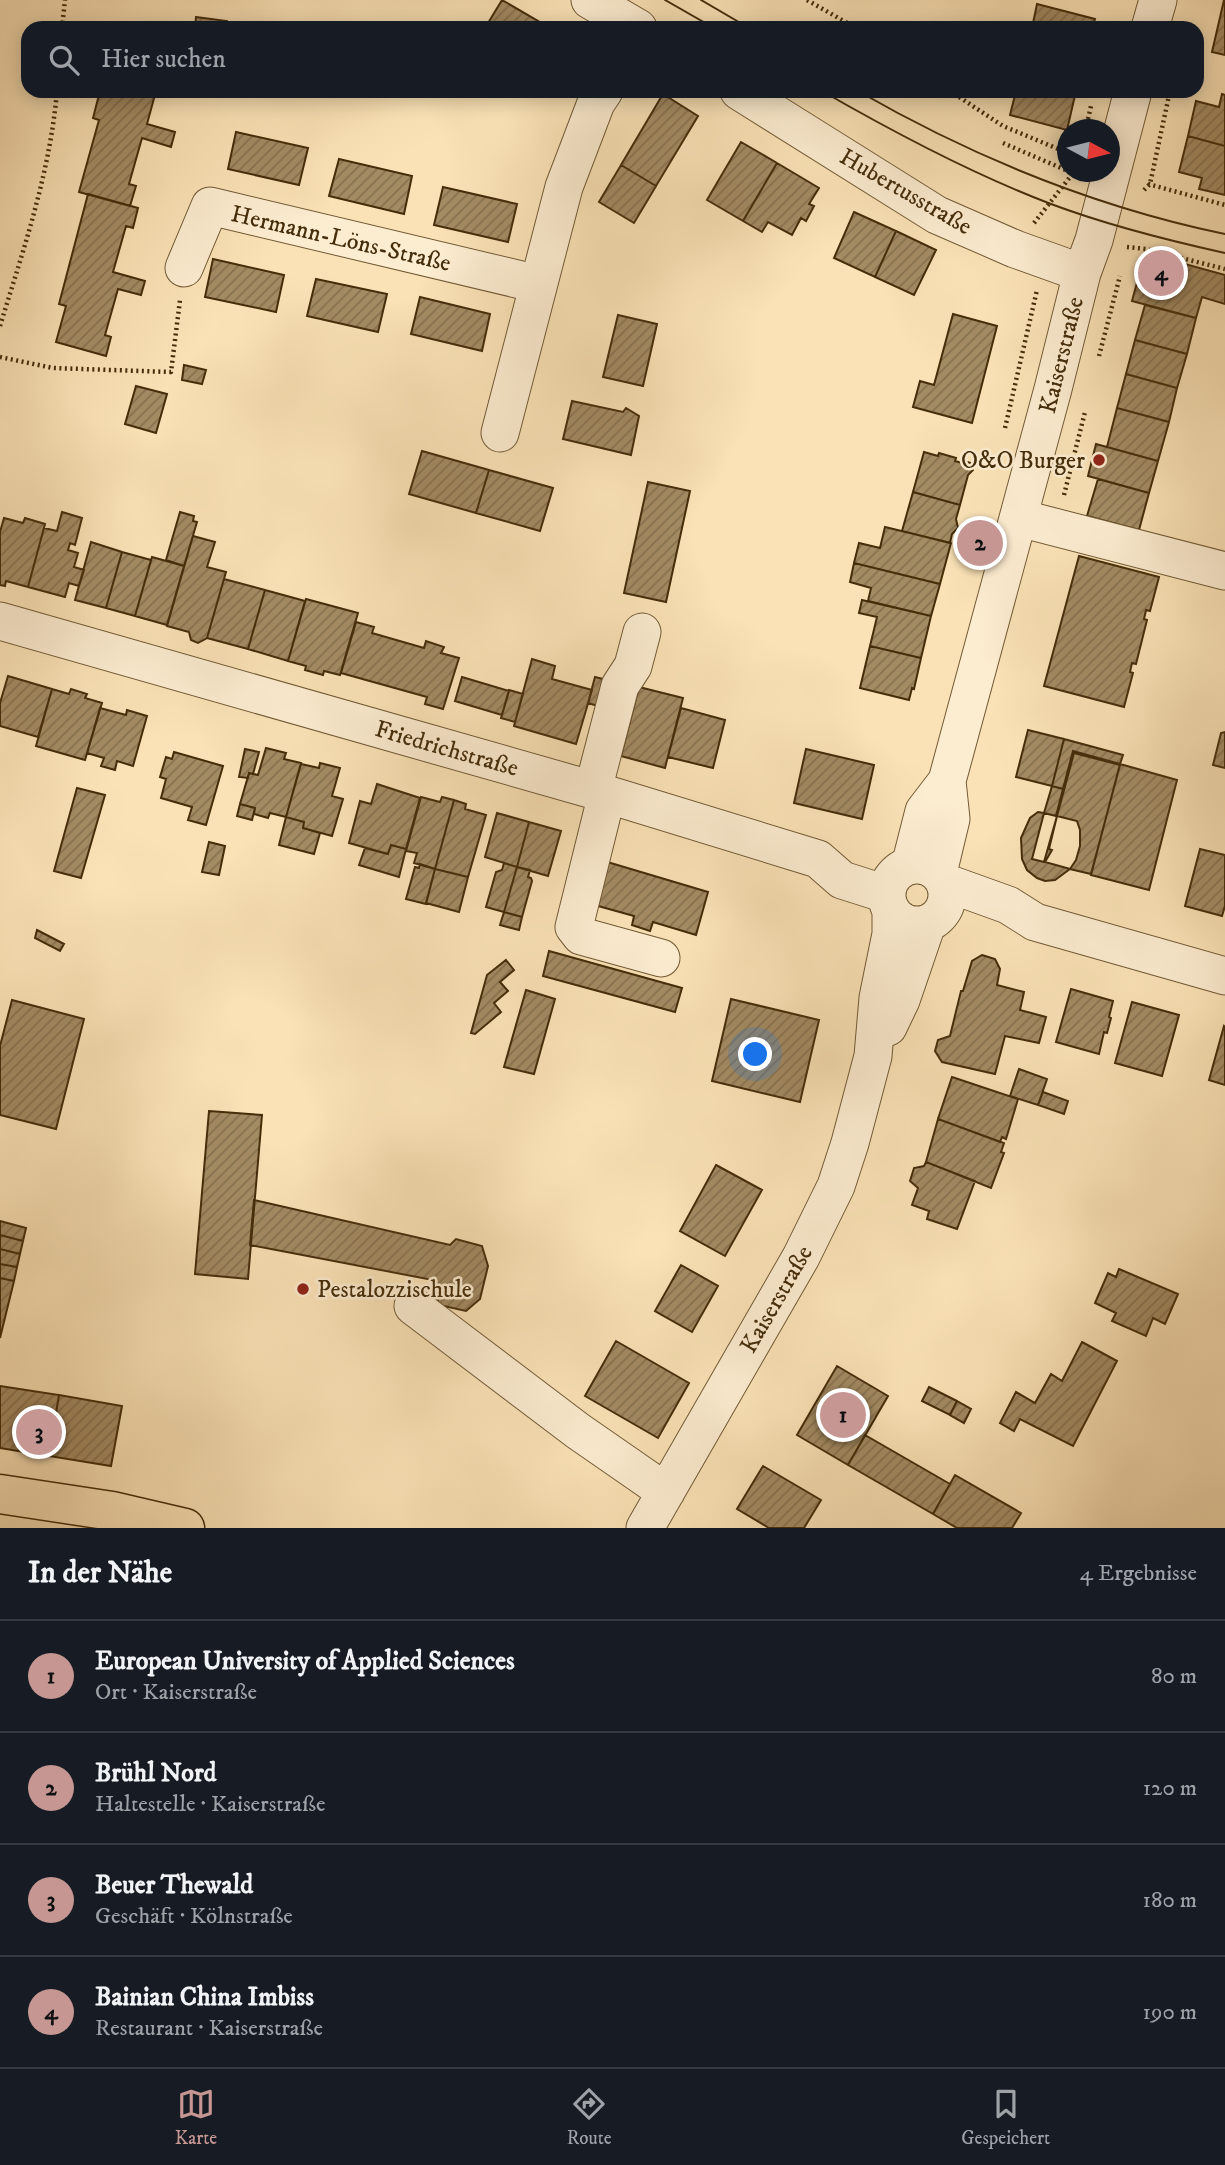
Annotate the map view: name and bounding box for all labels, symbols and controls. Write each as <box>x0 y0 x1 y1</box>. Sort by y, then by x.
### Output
search box <box>21 21 1204 98</box>
icon: search <box>45 41 83 79</box>
text: Hier suchen <box>101 43 226 76</box>
north arrow <box>1057 119 1120 182</box>
street label: Hubertusstraße <box>834 142 977 242</box>
street label: Hermann-Löns-Straße <box>228 199 454 279</box>
pin: 4 <box>1138 247 1184 299</box>
street label: Kaiserstraße <box>1033 294 1091 417</box>
place label: O&O Burger <box>961 446 1085 476</box>
marker: O&O Burger <box>1091 452 1107 468</box>
pin: 2 <box>957 517 1003 569</box>
street label: Friedrichstraße <box>372 714 522 784</box>
your location <box>738 1037 772 1071</box>
street label: Kaiserstraße <box>734 1240 820 1359</box>
place label: Pestalozzischule <box>317 1275 472 1305</box>
marker: Pestalozzischule <box>295 1281 311 1297</box>
pin: 1 <box>820 1389 866 1441</box>
pin: 3 <box>16 1406 62 1458</box>
text: In der Nähe <box>28 1555 172 1592</box>
text: 4 Ergebnisse <box>1080 1559 1197 1588</box>
text: European University of Applied Sciences <box>95 1645 515 1678</box>
text: 1 <box>47 1662 55 1691</box>
text: 80 m <box>1151 1662 1197 1691</box>
text: Ort · Kaiserstraße <box>95 1678 257 1707</box>
text: Brühl Nord <box>95 1757 216 1790</box>
text: 2 <box>45 1774 57 1803</box>
text: 120 m <box>1143 1774 1197 1803</box>
text: Haltestelle · Kaiserstraße <box>95 1790 325 1819</box>
text: Beuer Thewald <box>95 1869 253 1902</box>
text: 3 <box>47 1886 55 1915</box>
text: 180 m <box>1142 1886 1197 1915</box>
text: Geschäft · Kölnstraße <box>95 1902 293 1931</box>
text: Bainian China Imbiss <box>95 1981 314 2014</box>
text: 4 <box>44 1998 58 2027</box>
text: 190 m <box>1143 1998 1197 2027</box>
text: Restaurant · Kaiserstraße <box>95 2014 323 2043</box>
tab: Karte <box>175 2085 217 2150</box>
tab: Route <box>567 2085 612 2150</box>
tab: Gespeichert <box>961 2085 1050 2150</box>

